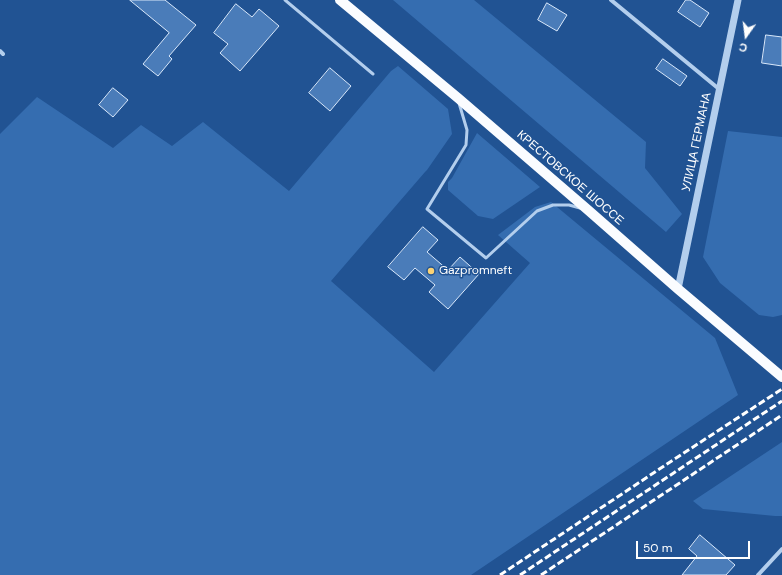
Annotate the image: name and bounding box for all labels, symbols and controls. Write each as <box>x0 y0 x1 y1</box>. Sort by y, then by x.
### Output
north arrow <box>726 16 766 56</box>
text: С <box>738 40 749 55</box>
street label: УЛИЦА ГЕРМАНА <box>679 91 715 193</box>
street label: КРЕСТОВСКОЕ ШОССЕ <box>514 128 626 228</box>
place label: Gazpromneft <box>439 264 512 278</box>
marker: Gazpromneft <box>426 266 436 276</box>
scale bar <box>638 533 752 559</box>
text: 50 m <box>643 540 672 556</box>

